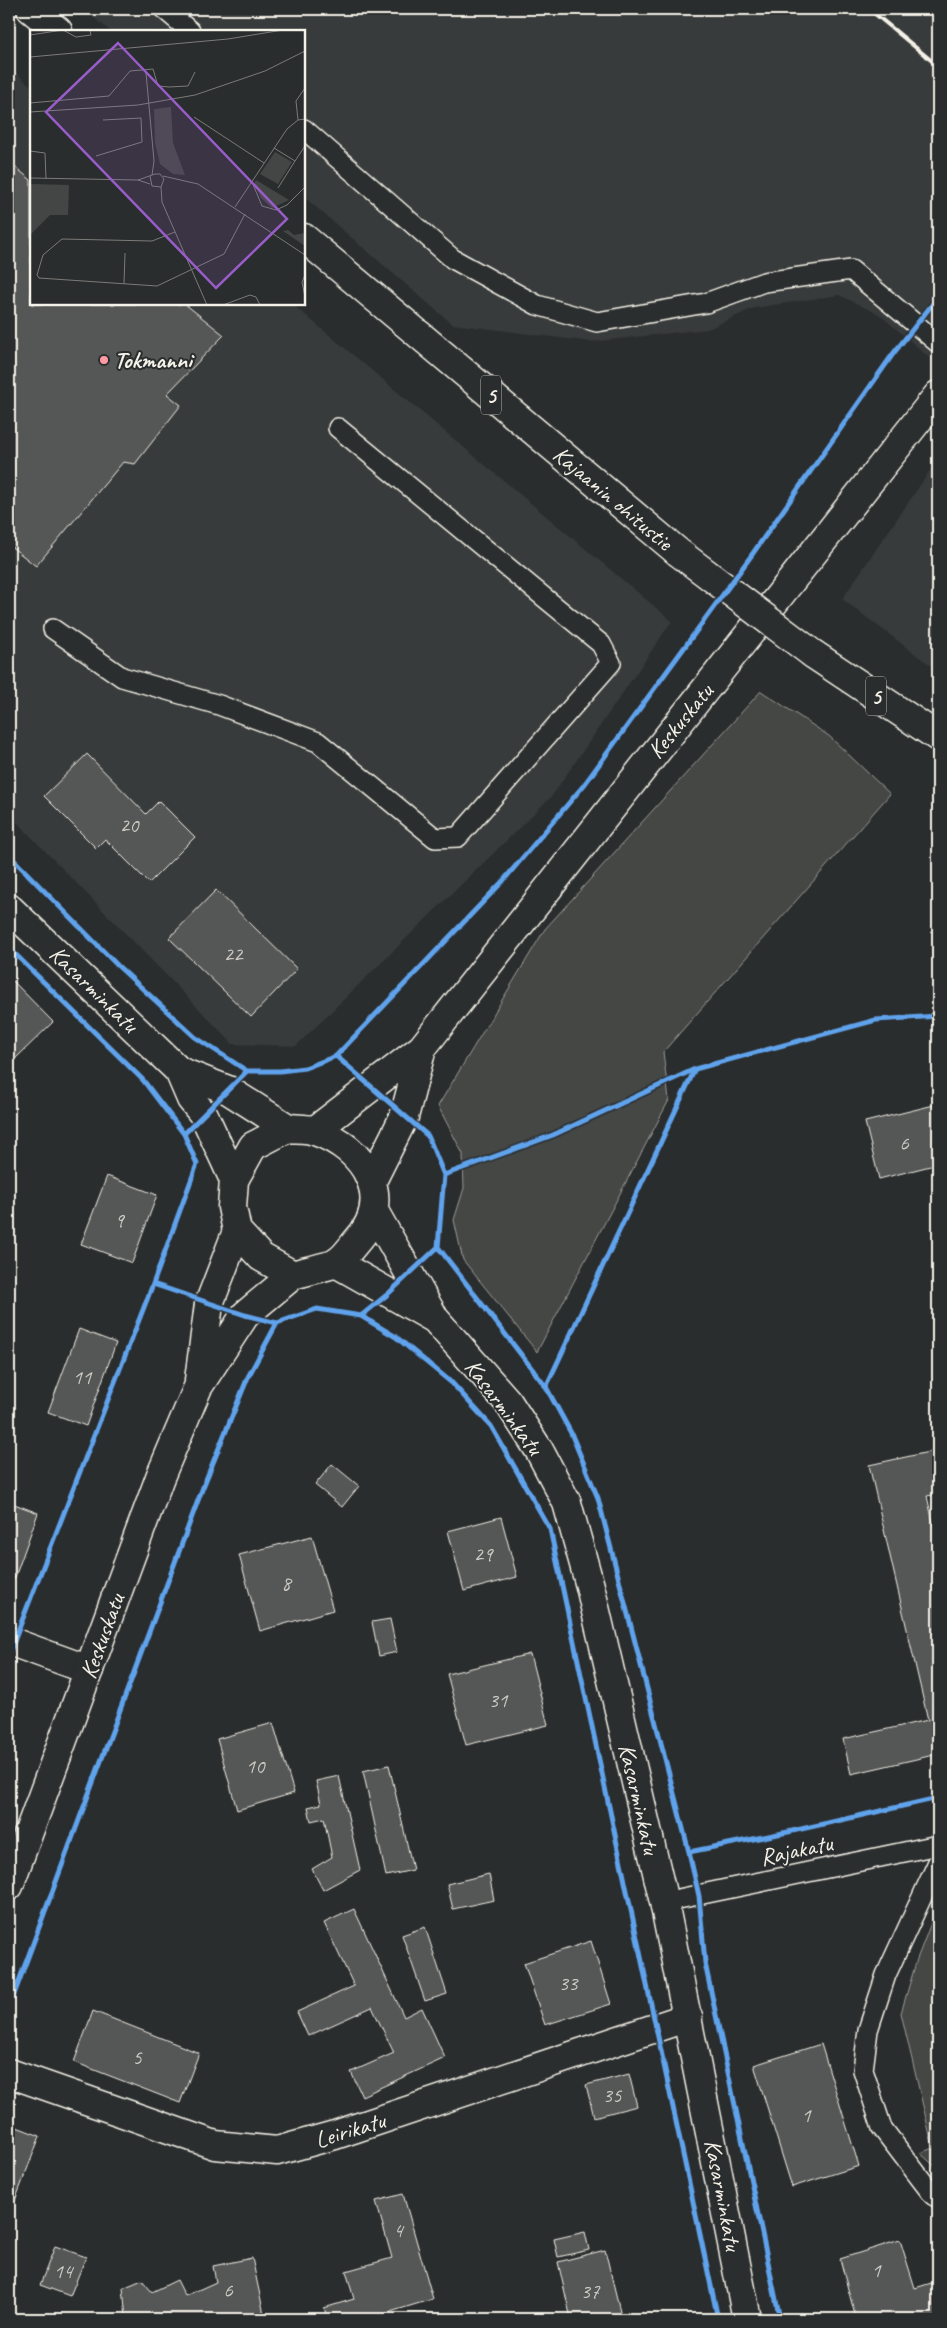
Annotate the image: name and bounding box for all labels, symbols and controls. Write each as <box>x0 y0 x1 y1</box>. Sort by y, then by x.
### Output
inset map <box>30 30 305 305</box>
place label: Tokmanni <box>114 345 195 375</box>
marker: Tokmanni <box>98 354 110 366</box>
road number: 5 <box>481 376 501 414</box>
street label: Kajaanin ohitustie <box>547 439 681 558</box>
street label: Keskuskatu <box>641 676 721 765</box>
road number: 5 <box>866 676 886 716</box>
house number: 20 <box>120 812 140 838</box>
street label: Kasarminkatu <box>43 939 146 1040</box>
house number: 22 <box>224 941 244 967</box>
house number: 6 <box>899 1130 909 1156</box>
house number: 9 <box>114 1207 125 1233</box>
street label: Kasarminkatu <box>458 1353 551 1463</box>
house number: 11 <box>73 1364 93 1390</box>
house number: 29 <box>474 1541 494 1567</box>
house number: 8 <box>281 1570 293 1596</box>
street label: Keskuskatu <box>73 1587 132 1683</box>
house number: 31 <box>489 1687 509 1713</box>
street label: Kasarminkatu <box>612 1741 667 1859</box>
house number: 10 <box>246 1753 266 1779</box>
street label: Rajakatu <box>757 1827 837 1872</box>
house number: 33 <box>559 1970 579 1996</box>
house number: 5 <box>132 2044 143 2070</box>
house number: 35 <box>603 2082 623 2108</box>
house number: 1 <box>801 2102 812 2128</box>
street label: Leirikatu <box>311 2105 391 2155</box>
street label: Kasarminkatu <box>698 2137 749 2255</box>
house number: 4 <box>393 2217 405 2243</box>
house number: 1 <box>871 2257 882 2283</box>
house number: 14 <box>54 2258 75 2284</box>
house number: 6 <box>223 2277 233 2303</box>
house number: 37 <box>581 2278 601 2304</box>

